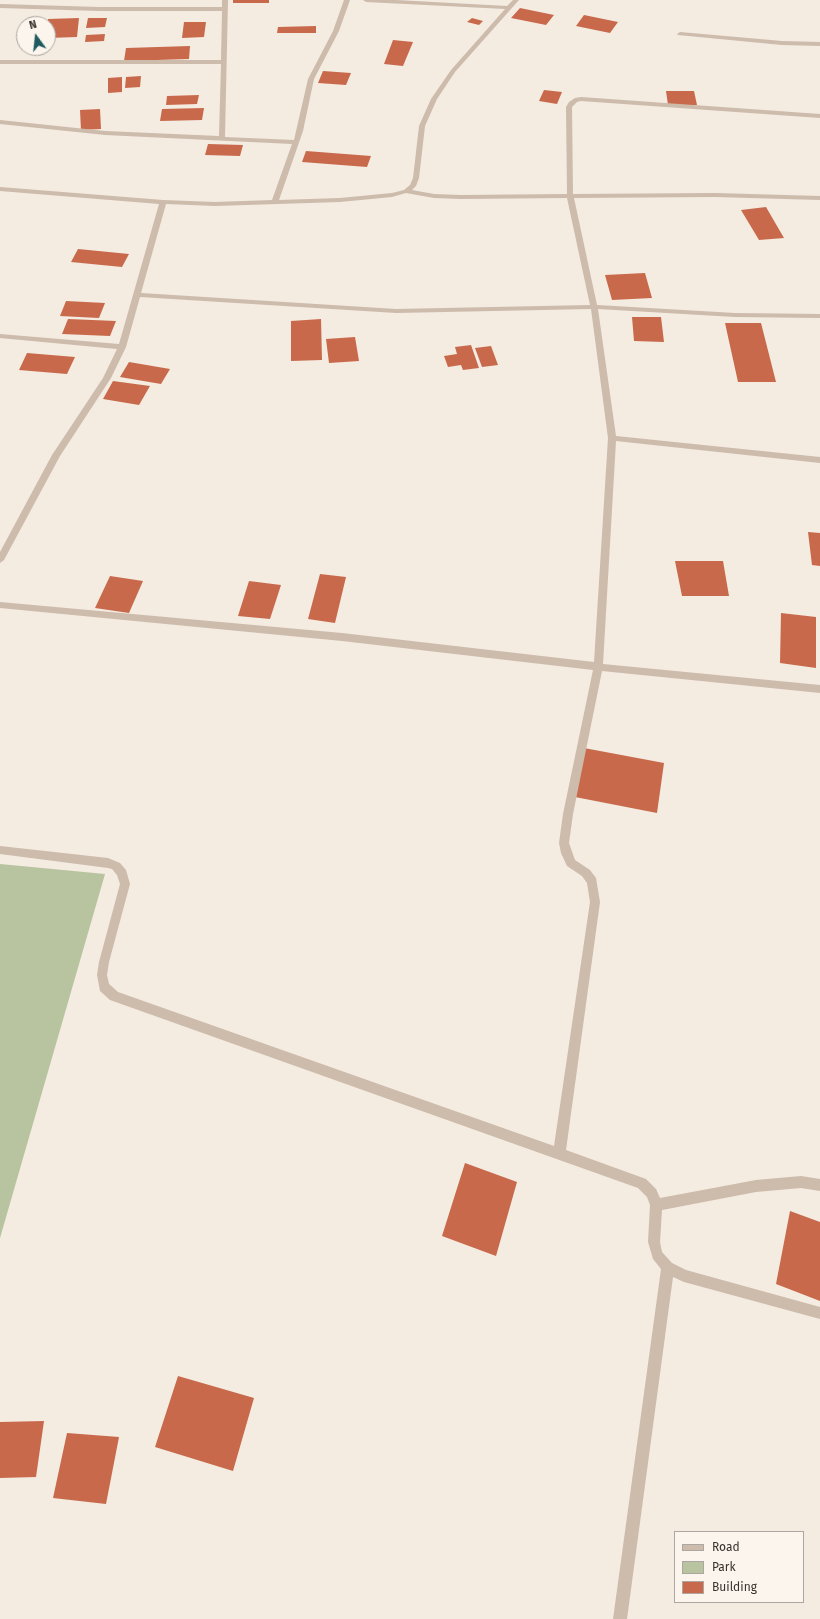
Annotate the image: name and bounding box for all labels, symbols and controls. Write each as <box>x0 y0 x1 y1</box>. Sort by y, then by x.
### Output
north arrow <box>16 16 56 56</box>
text: N <box>28 18 38 32</box>
legend <box>674 1531 804 1603</box>
text: Road <box>712 1540 740 1554</box>
text: Park <box>712 1560 736 1574</box>
text: Building <box>712 1580 757 1594</box>

